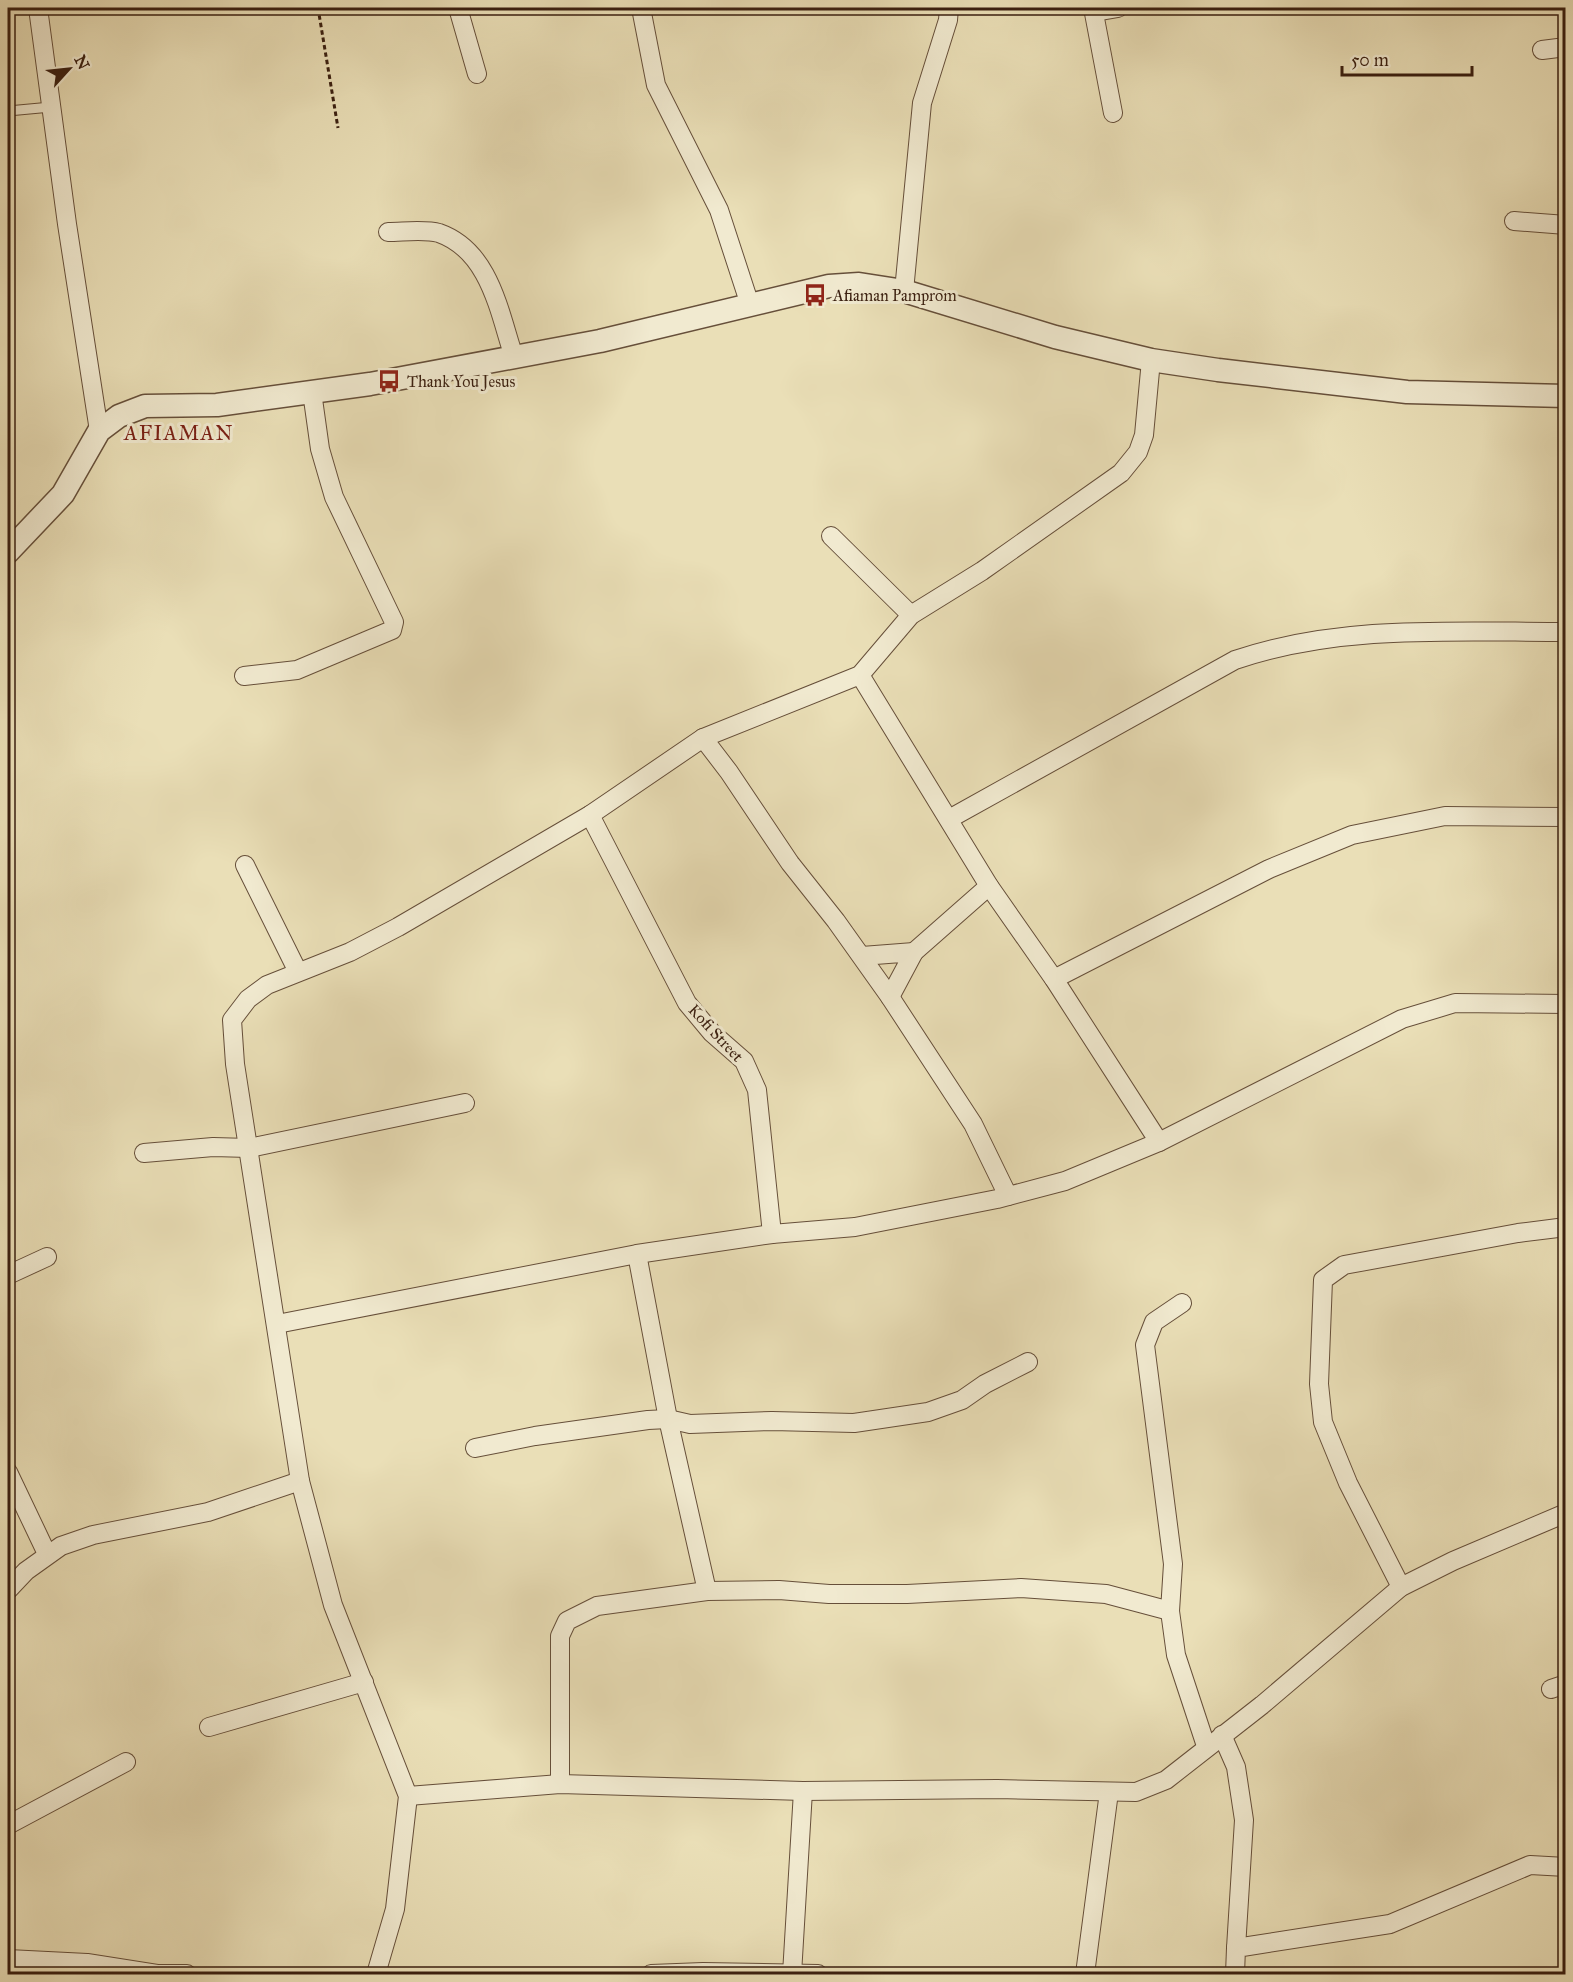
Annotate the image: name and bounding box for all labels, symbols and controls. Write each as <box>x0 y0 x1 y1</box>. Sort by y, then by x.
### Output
north arrow <box>39 39 99 99</box>
scale bar <box>1342 39 1472 77</box>
text: 50 m <box>1351 49 1389 71</box>
text: N <box>70 52 94 73</box>
bus stop icon: Afiaman Pamprom <box>802 282 828 308</box>
place label: Afiaman Pamprom <box>832 286 957 305</box>
bus stop icon: Thank You Jesus <box>376 368 402 394</box>
place label: Thank You Jesus <box>407 372 516 392</box>
district label: AFIAMAN <box>123 421 234 445</box>
street label: Kofi Street <box>685 1000 748 1066</box>

